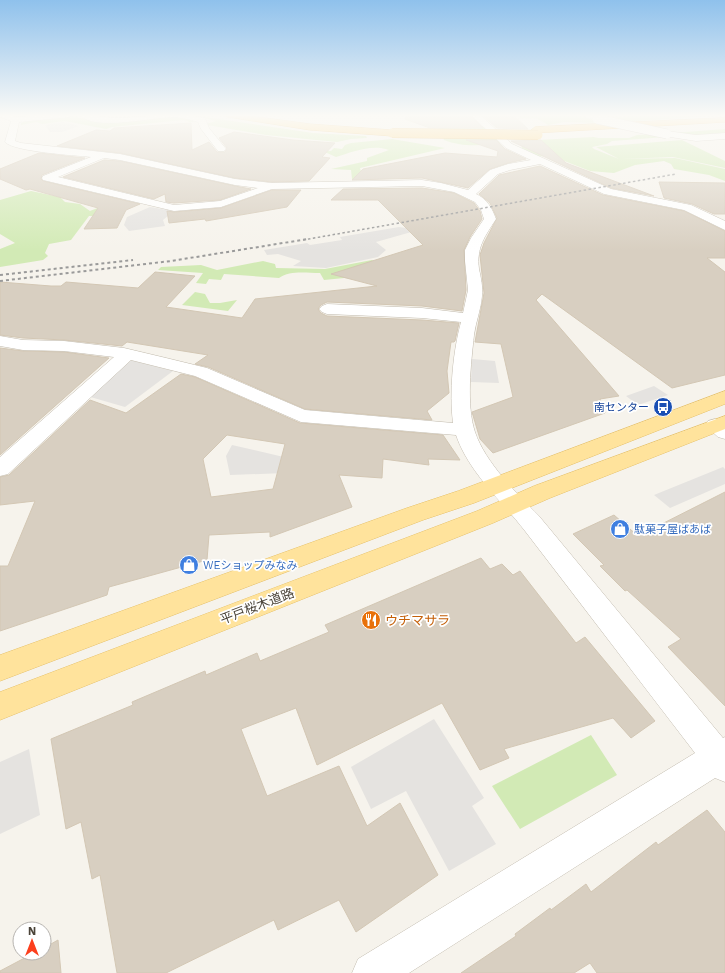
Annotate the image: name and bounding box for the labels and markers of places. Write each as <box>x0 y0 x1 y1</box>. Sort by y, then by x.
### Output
bus stop icon: 南センター <box>652 396 674 418</box>
place label: 南センター <box>594 401 649 414</box>
shop icon: 駄菓子屋ばあば <box>609 518 631 540</box>
place label: 駄菓子屋ばあば <box>634 523 711 536</box>
shop icon: WEショップみなみ <box>178 554 200 576</box>
place label: WEショップみなみ <box>203 559 298 572</box>
restaurant icon: ウチマサラ <box>360 609 382 631</box>
place label: ウチマサラ <box>385 613 450 628</box>

